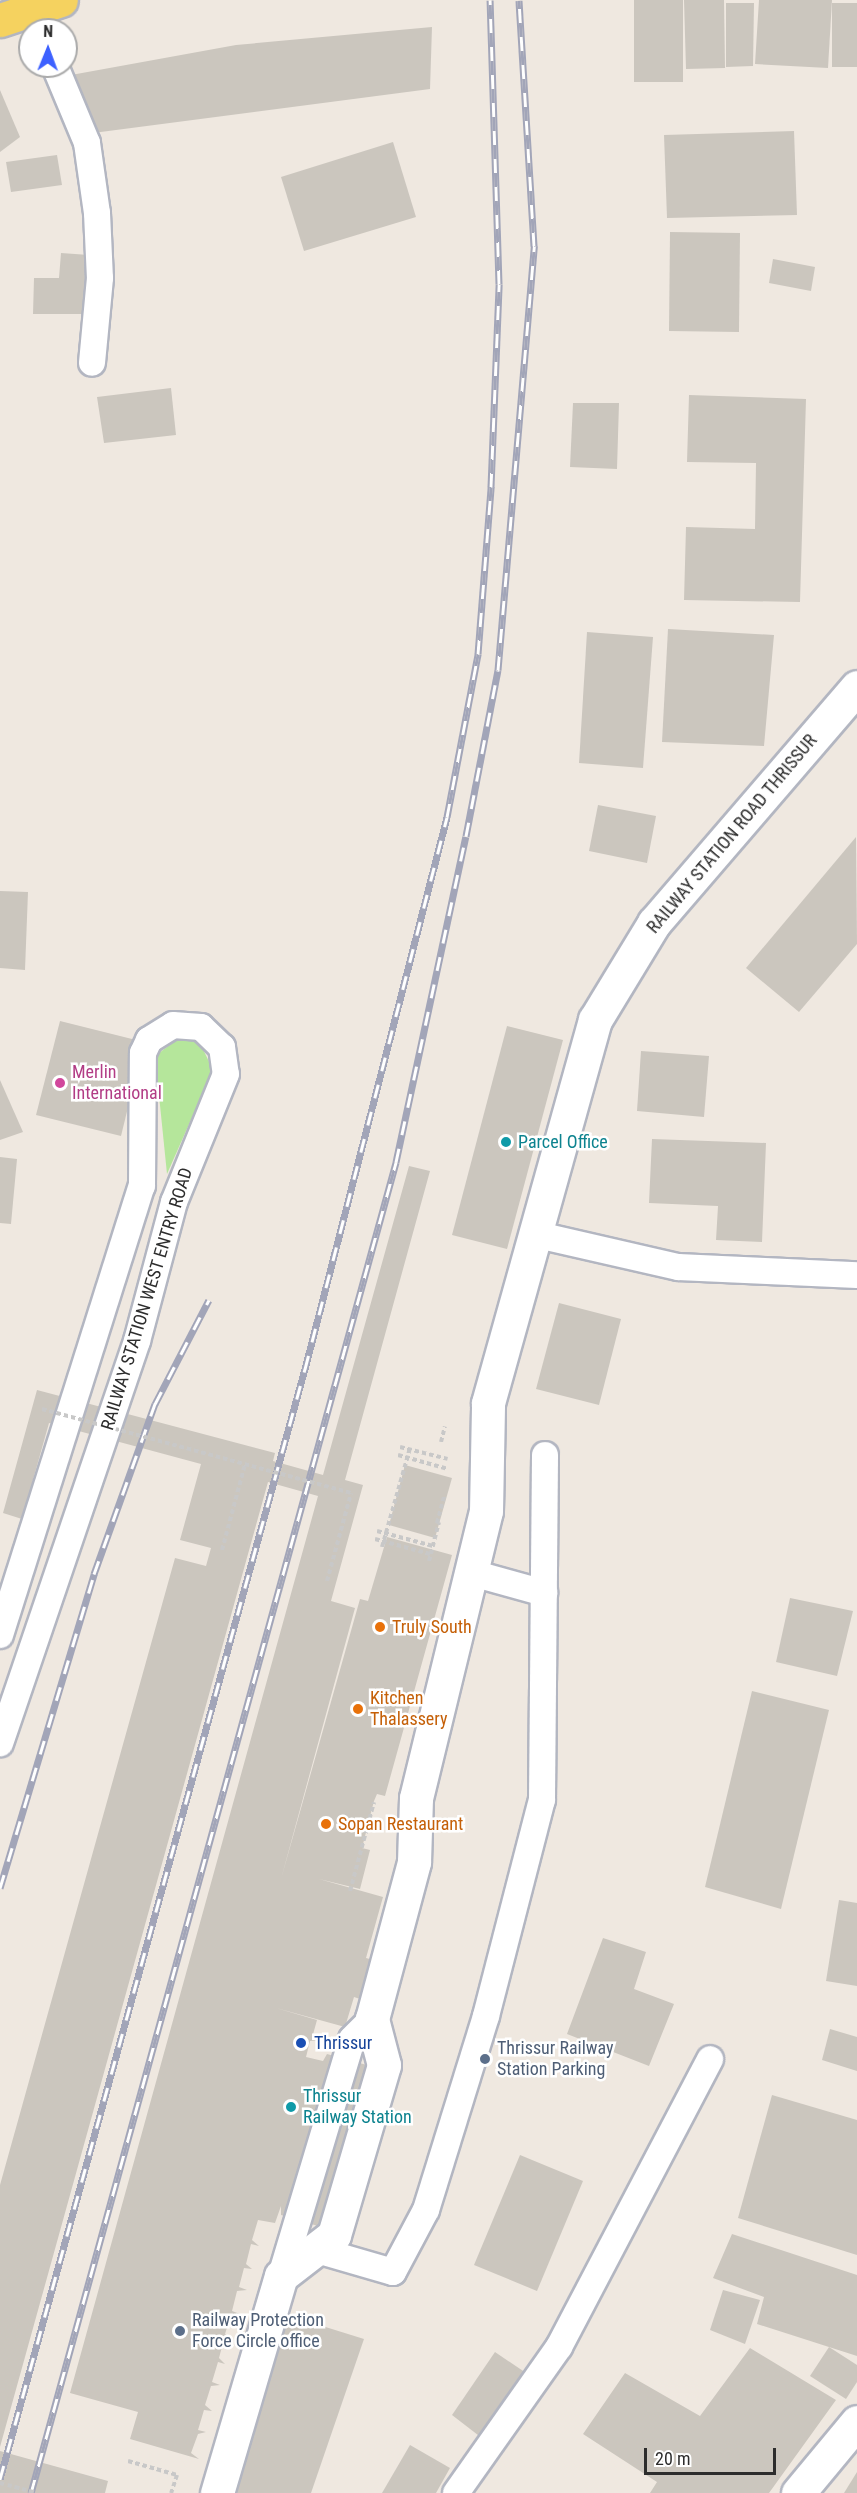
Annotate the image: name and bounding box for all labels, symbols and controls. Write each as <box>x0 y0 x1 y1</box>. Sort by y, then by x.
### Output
north arrow <box>18 18 78 78</box>
text: N <box>43 22 53 41</box>
street label: RAILWAY STATION ROAD THRISSUR <box>642 730 822 938</box>
place label: Merlin International <box>72 1062 162 1104</box>
marker: Merlin International <box>53 1076 67 1090</box>
place label: Parcel Office <box>518 1131 608 1153</box>
marker: Parcel Office <box>499 1135 513 1149</box>
street label: RAILWAY STATION WEST ENTRY ROAD <box>97 1165 197 1433</box>
place label: Truly South <box>392 1616 472 1638</box>
marker: Truly South <box>373 1620 387 1634</box>
place label: Kitchen Thalassery <box>370 1688 447 1730</box>
marker: Kitchen Thalassery <box>351 1702 365 1716</box>
place label: Sopan Restaurant <box>338 1813 463 1835</box>
marker: Sopan Restaurant <box>319 1817 333 1831</box>
place label: Thrissur <box>314 2032 372 2054</box>
marker: Thrissur <box>292 2034 310 2052</box>
place label: Thrissur Railway Station Parking <box>497 2038 614 2080</box>
marker: Thrissur Railway Station Parking <box>478 2052 492 2066</box>
place label: Thrissur Railway Station <box>303 2086 412 2128</box>
marker: Thrissur Railway Station <box>284 2100 298 2114</box>
place label: Railway Protection Force Circle office <box>192 2310 324 2352</box>
marker: Railway Protection Force Circle office <box>173 2324 187 2338</box>
scale bar <box>647 2436 779 2474</box>
text: 20 m <box>655 2448 690 2469</box>

